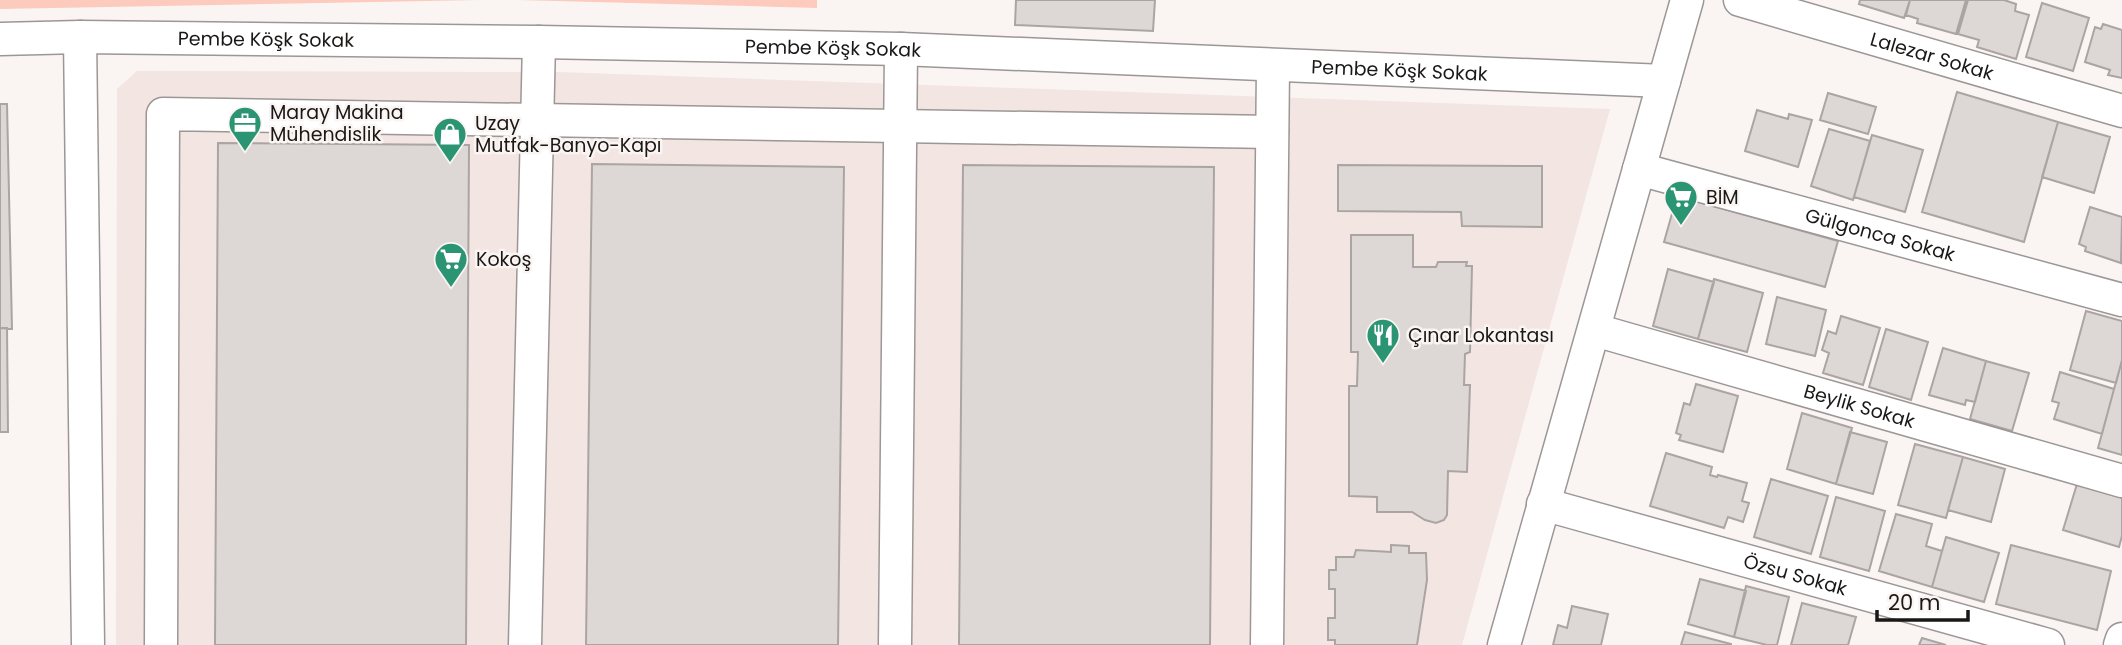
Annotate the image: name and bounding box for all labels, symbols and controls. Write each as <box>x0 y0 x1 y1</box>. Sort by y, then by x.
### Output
street label: Pembe Köşk Sokak <box>178 25 354 53</box>
street label: Lalezar Sokak <box>1867 25 1997 87</box>
street label: Pembe Köşk Sokak <box>745 32 922 63</box>
street label: Pembe Köşk Sokak <box>1311 53 1488 87</box>
place label: Maray Makina Mühendislik <box>270 99 404 148</box>
office icon: Maray Makina Mühendislik <box>226 104 264 153</box>
place label: Uzay Mutfak-Banyo-Kapı <box>475 110 662 159</box>
shop icon: Uzay Mutfak-Banyo-Kapı <box>431 115 469 164</box>
supermarket icon: BİM <box>1662 178 1700 227</box>
place label: BİM <box>1706 184 1739 211</box>
street label: Gülgonca Sokak <box>1802 201 1958 268</box>
supermarket icon: Kokoş <box>432 240 470 289</box>
place label: Kokoş <box>476 246 531 273</box>
restaurant icon: Çınar Lokantası <box>1364 316 1402 365</box>
place label: Çınar Lokantası <box>1408 322 1554 349</box>
street label: Beylik Sokak <box>1801 377 1918 435</box>
street label: Özsu Sokak <box>1740 547 1850 602</box>
scale bar <box>1877 578 1968 622</box>
text: 20 m <box>1888 588 1941 617</box>

